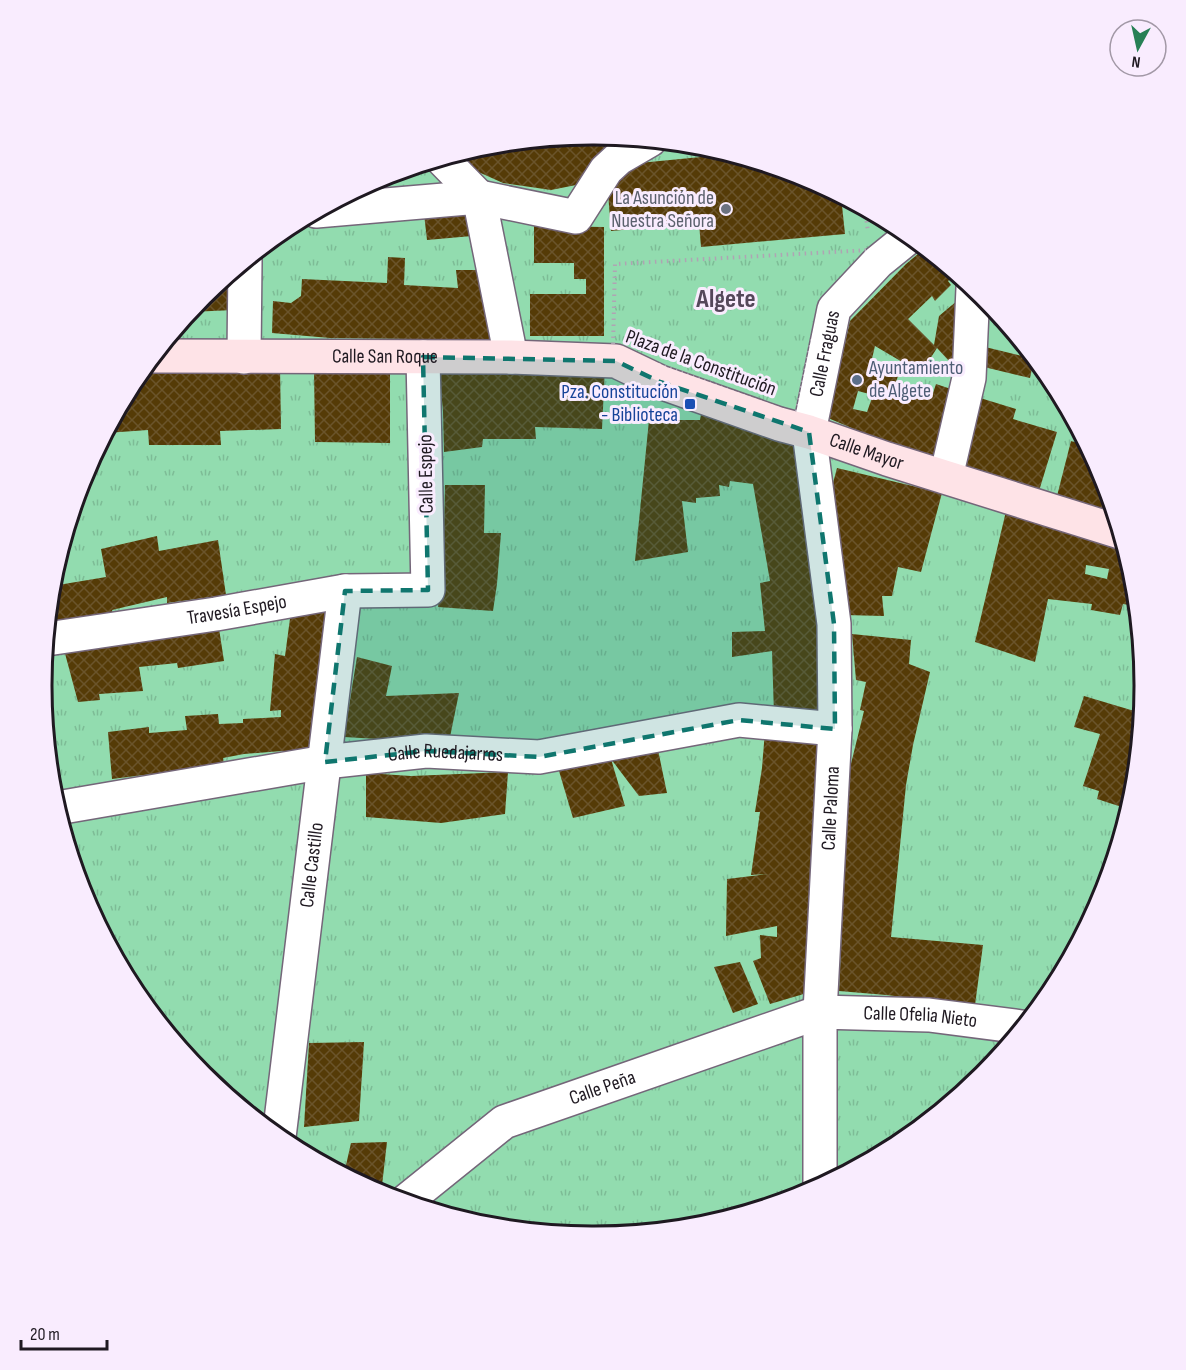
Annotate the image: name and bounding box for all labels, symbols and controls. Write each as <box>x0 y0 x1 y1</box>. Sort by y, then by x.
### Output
north arrow <box>1108 18 1168 78</box>
text: N <box>1131 51 1142 71</box>
place label: La Asunción de Nuestra Señora <box>611 186 714 233</box>
marker: La Asunción de Nuestra Señora <box>719 202 733 216</box>
district label: Algete <box>695 284 756 315</box>
street label: Calle Fraguas <box>804 308 845 399</box>
street label: Plaza de la Constitución <box>622 325 780 401</box>
street label: Calle San Roque <box>332 344 438 369</box>
place label: Ayuntamiento de Algete <box>868 356 963 403</box>
marker: Ayuntamiento de Algete <box>850 373 864 387</box>
place label: Pza. Constitución - Biblioteca <box>561 380 678 427</box>
marker: Pza. Constitución - Biblioteca <box>683 397 697 411</box>
street label: Calle Mayor <box>826 428 907 476</box>
street label: Calle Espejo <box>413 434 439 514</box>
street label: Travesía Espejo <box>185 590 289 630</box>
street label: Calle Ruedajarros <box>387 739 504 767</box>
street label: Calle Paloma <box>817 766 845 851</box>
street label: Calle Castillo <box>295 821 329 909</box>
street label: Calle Ofelia Nieto <box>863 1001 979 1033</box>
street label: Calle Peña <box>566 1065 639 1110</box>
scale bar <box>21 1313 106 1351</box>
text: 20 m <box>30 1324 60 1345</box>

